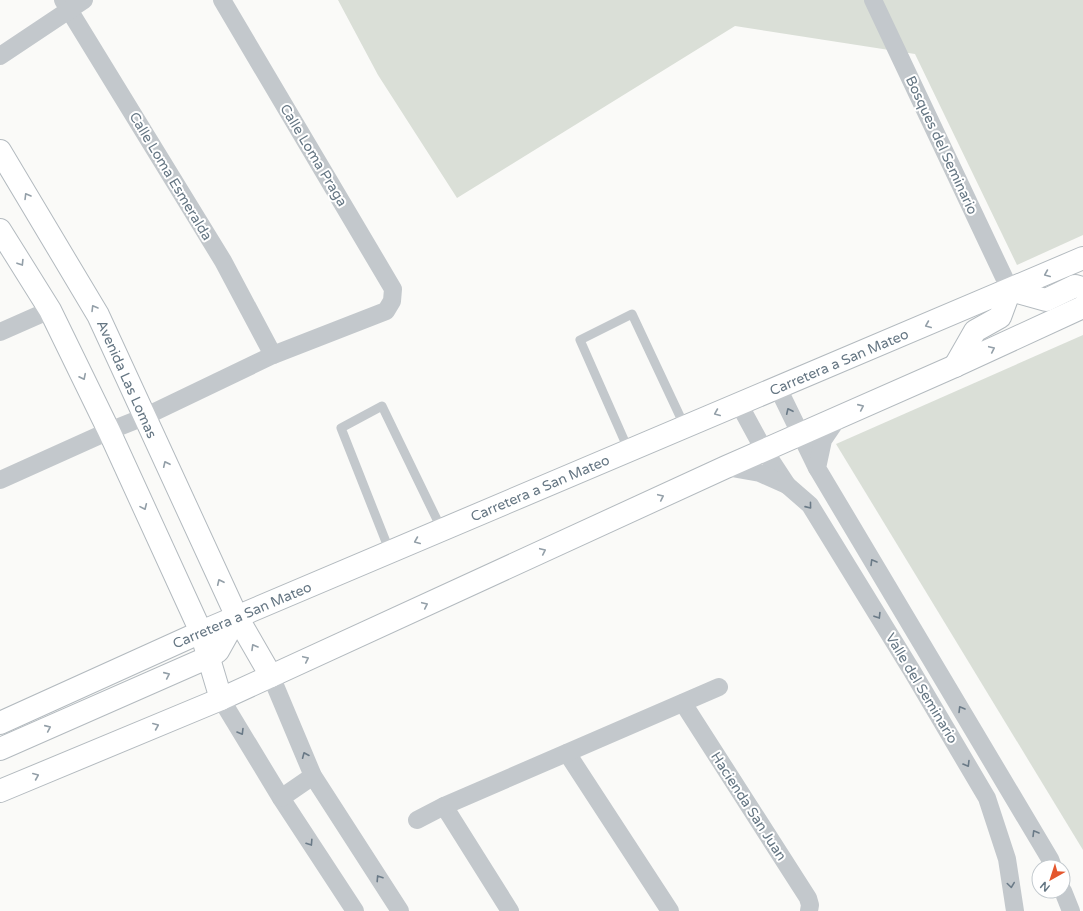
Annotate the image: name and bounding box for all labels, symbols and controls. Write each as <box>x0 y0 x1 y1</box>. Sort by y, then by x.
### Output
street label: Bosques del Seminario <box>902 73 981 217</box>
street label: Calle Loma Praga <box>276 101 351 209</box>
street label: Calle Loma Esmeralda <box>125 109 216 244</box>
one-way arrow <box>25 193 32 200</box>
one-way arrow <box>16 259 23 266</box>
one-way arrow <box>1044 269 1052 277</box>
one-way arrow <box>91 305 98 312</box>
street label: Avenida Las Lomas <box>93 317 160 441</box>
one-way arrow <box>924 320 931 328</box>
street label: Carretera a San Mateo <box>767 325 911 399</box>
one-way arrow <box>989 345 996 353</box>
one-way arrow <box>78 373 86 380</box>
one-way arrow <box>857 404 864 412</box>
one-way arrow <box>786 408 794 415</box>
one-way arrow <box>714 409 721 417</box>
street label: Carretera a San Mateo <box>468 451 612 525</box>
one-way arrow <box>163 460 171 468</box>
one-way arrow <box>657 494 664 502</box>
one-way arrow <box>805 502 812 509</box>
one-way arrow <box>139 503 147 511</box>
one-way arrow <box>414 536 421 544</box>
one-way arrow <box>538 548 546 556</box>
one-way arrow <box>870 559 877 566</box>
street label: Carretera a San Mateo <box>170 578 314 652</box>
one-way arrow <box>217 578 225 586</box>
one-way arrow <box>420 602 428 610</box>
one-way arrow <box>874 612 881 619</box>
street label: Valle del Seminario <box>882 630 961 747</box>
one-way arrow <box>251 644 258 651</box>
one-way arrow <box>302 656 310 664</box>
one-way arrow <box>163 672 171 680</box>
one-way arrow <box>958 706 966 713</box>
one-way arrow <box>152 723 159 731</box>
one-way arrow <box>45 724 52 732</box>
one-way arrow <box>237 728 244 735</box>
street label: Hacienda San Juan <box>707 749 790 864</box>
one-way arrow <box>301 752 309 759</box>
one-way arrow <box>962 760 969 767</box>
one-way arrow <box>32 773 39 781</box>
one-way arrow <box>1032 830 1039 837</box>
one-way arrow <box>305 839 313 846</box>
north arrow <box>1031 859 1071 899</box>
one-way arrow <box>376 875 384 882</box>
text: N <box>1037 879 1053 894</box>
one-way arrow <box>1006 882 1015 888</box>

